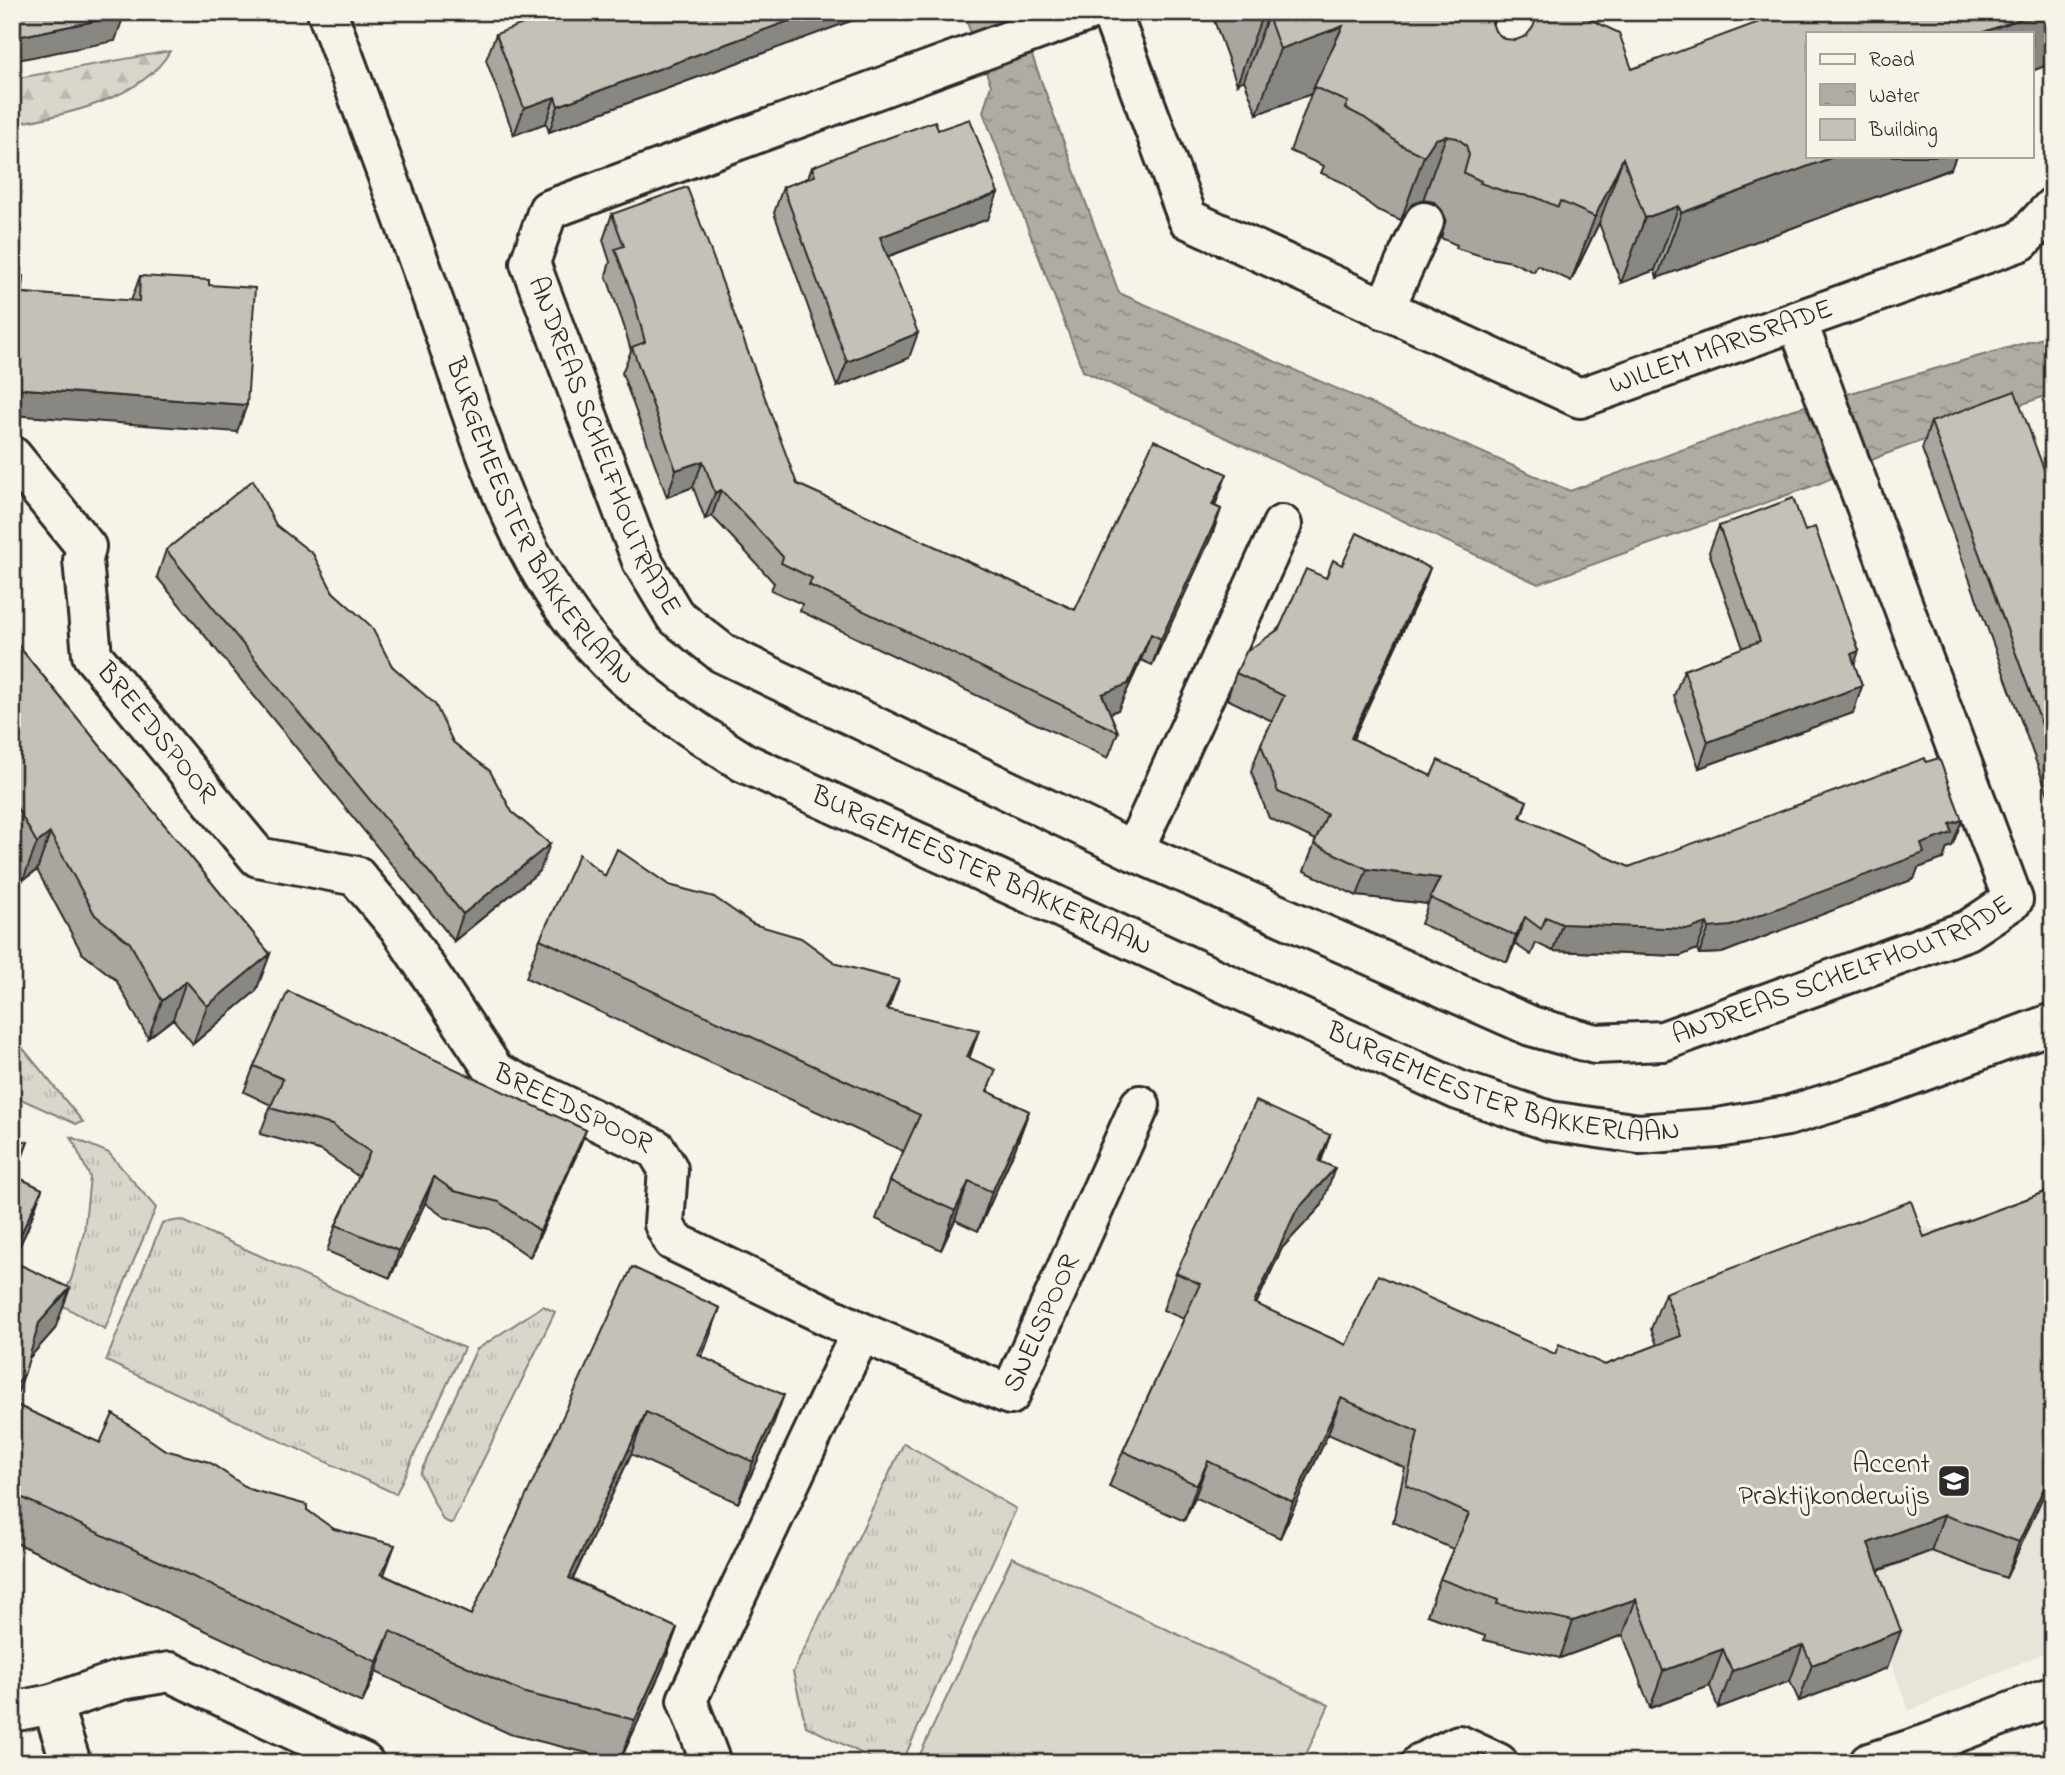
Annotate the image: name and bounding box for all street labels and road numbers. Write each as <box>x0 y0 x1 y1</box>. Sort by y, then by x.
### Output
street label: ANDREAS SCHELFHOUTRADE <box>516 271 691 624</box>
street label: WILLEM MARISRADE <box>1604 289 1839 406</box>
street label: BURGEMEESTER BAKKERLAAN <box>434 352 643 696</box>
street label: BREEDSPOOR <box>85 653 227 813</box>
street label: BURGEMEESTER BAKKERLAAN <box>803 775 1158 967</box>
street label: ANDREAS SCHELFHOUTRADE <box>1667 885 2021 1056</box>
street label: BURGEMEESTER BAKKERLAAN <box>1319 1011 1681 1155</box>
street label: BREEDSPOOR <box>485 1053 660 1165</box>
street label: SNELSPOOR <box>993 1248 1091 1399</box>

